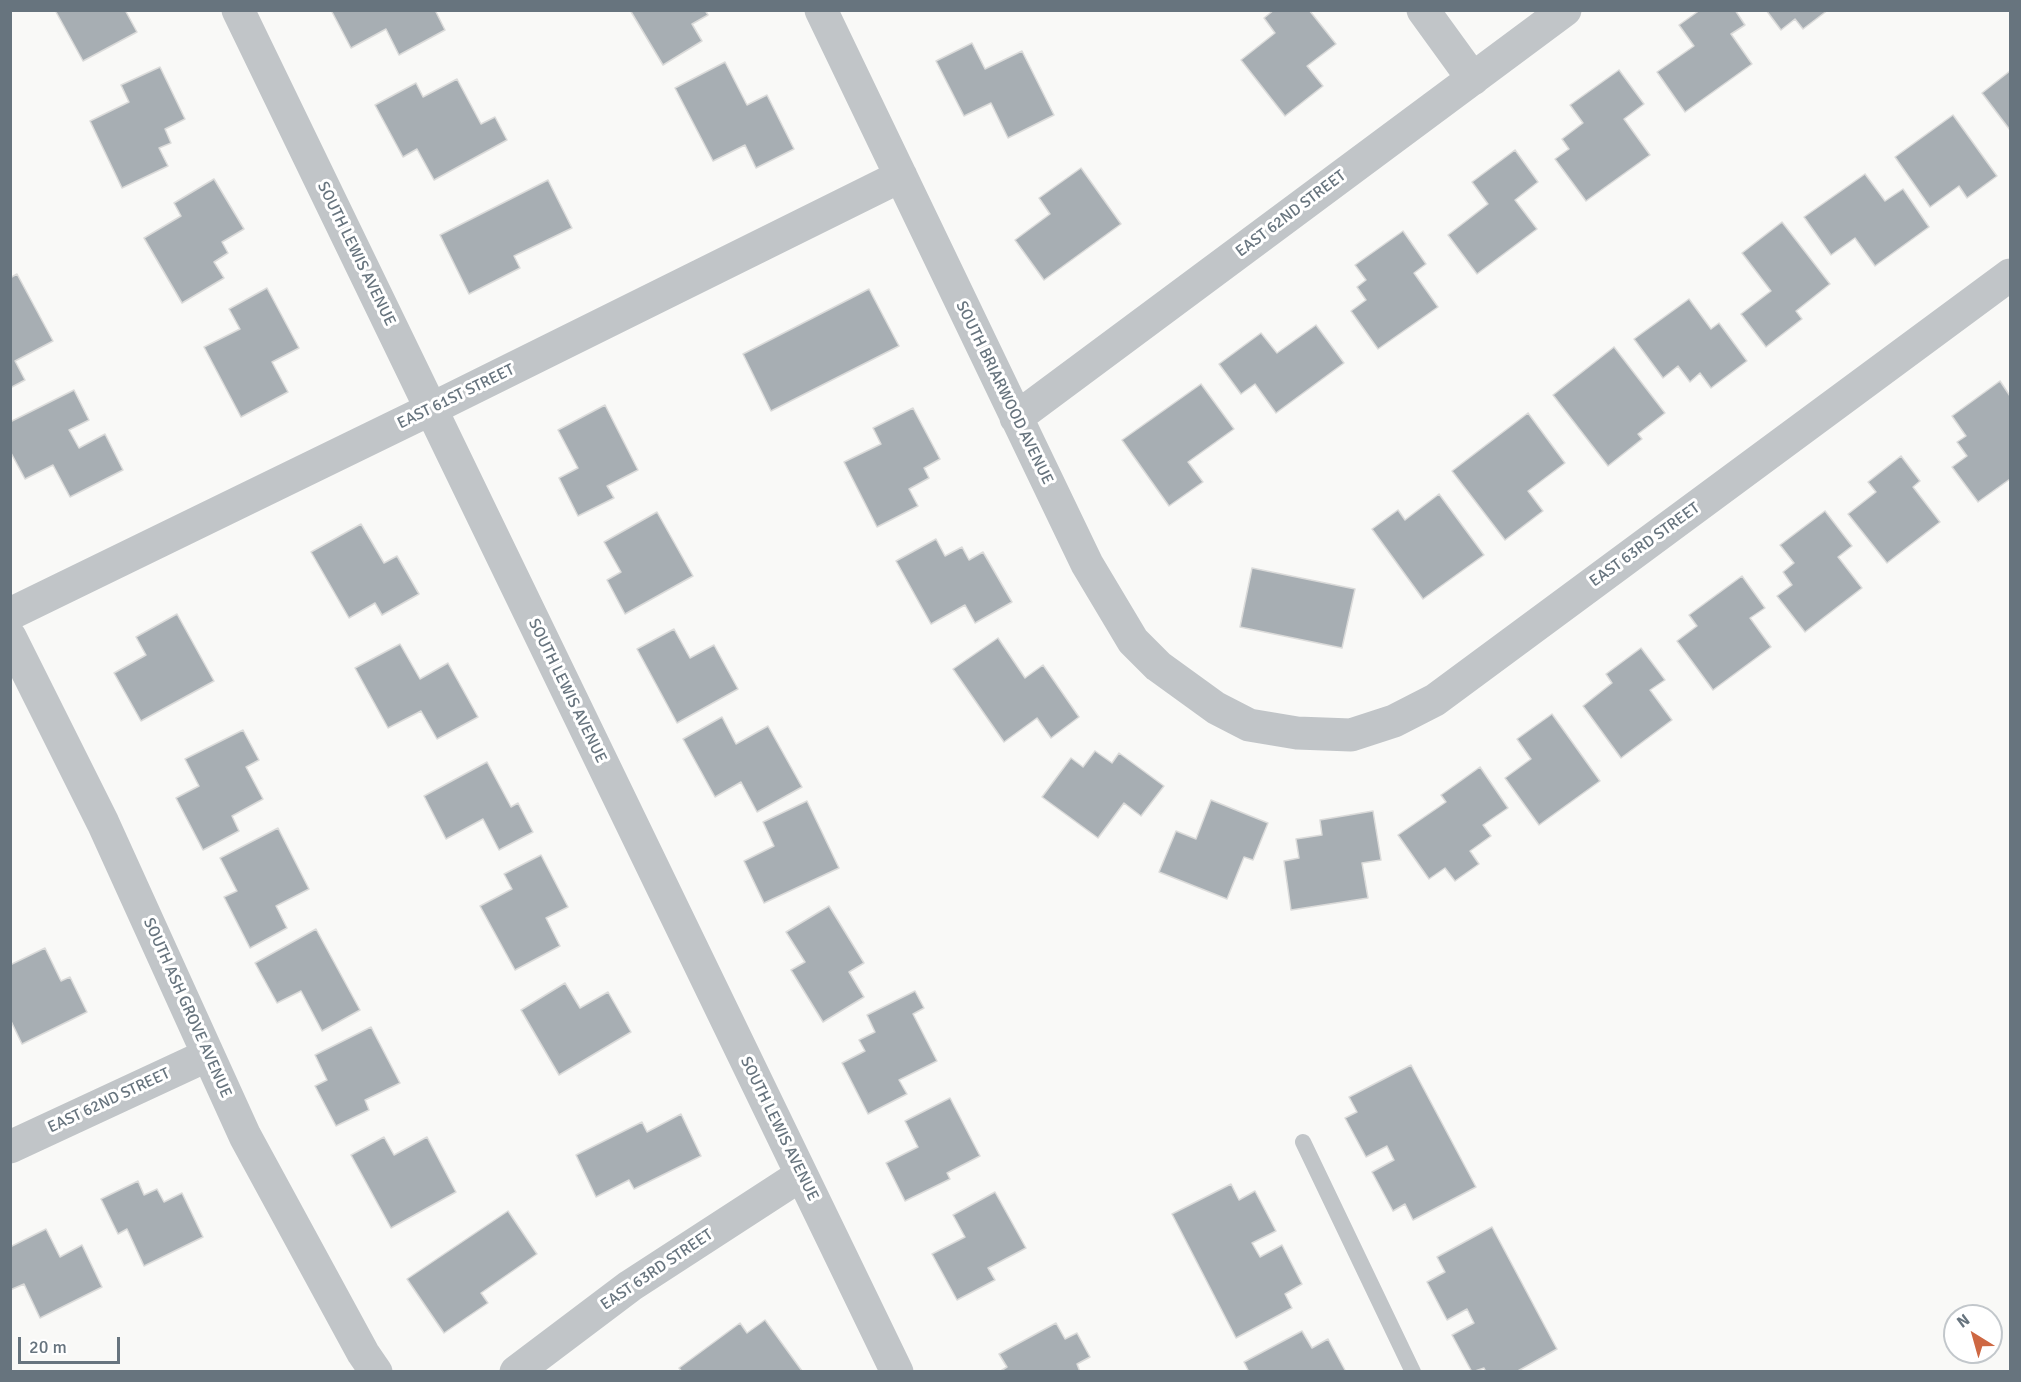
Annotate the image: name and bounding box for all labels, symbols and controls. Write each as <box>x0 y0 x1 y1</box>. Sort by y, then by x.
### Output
street label: EAST 62ND STREET <box>1232 166 1350 262</box>
street label: SOUTH LEWIS AVENUE <box>313 179 399 329</box>
street label: SOUTH BRIARWOOD AVENUE <box>951 298 1057 488</box>
street label: EAST 61ST STREET <box>394 360 518 434</box>
street label: EAST 63RD STREET <box>1586 499 1704 591</box>
street label: SOUTH LEWIS AVENUE <box>524 616 610 766</box>
street label: SOUTH ASH GROVE AVENUE <box>139 915 235 1101</box>
street label: SOUTH LEWIS AVENUE <box>736 1054 822 1204</box>
street label: EAST 62ND STREET <box>45 1064 173 1138</box>
street label: EAST 63RD STREET <box>597 1225 717 1315</box>
north arrow <box>1943 1304 2003 1364</box>
text: N <box>1953 1310 1974 1333</box>
scale bar <box>21 1325 123 1363</box>
text: 20 m <box>29 1336 67 1358</box>

